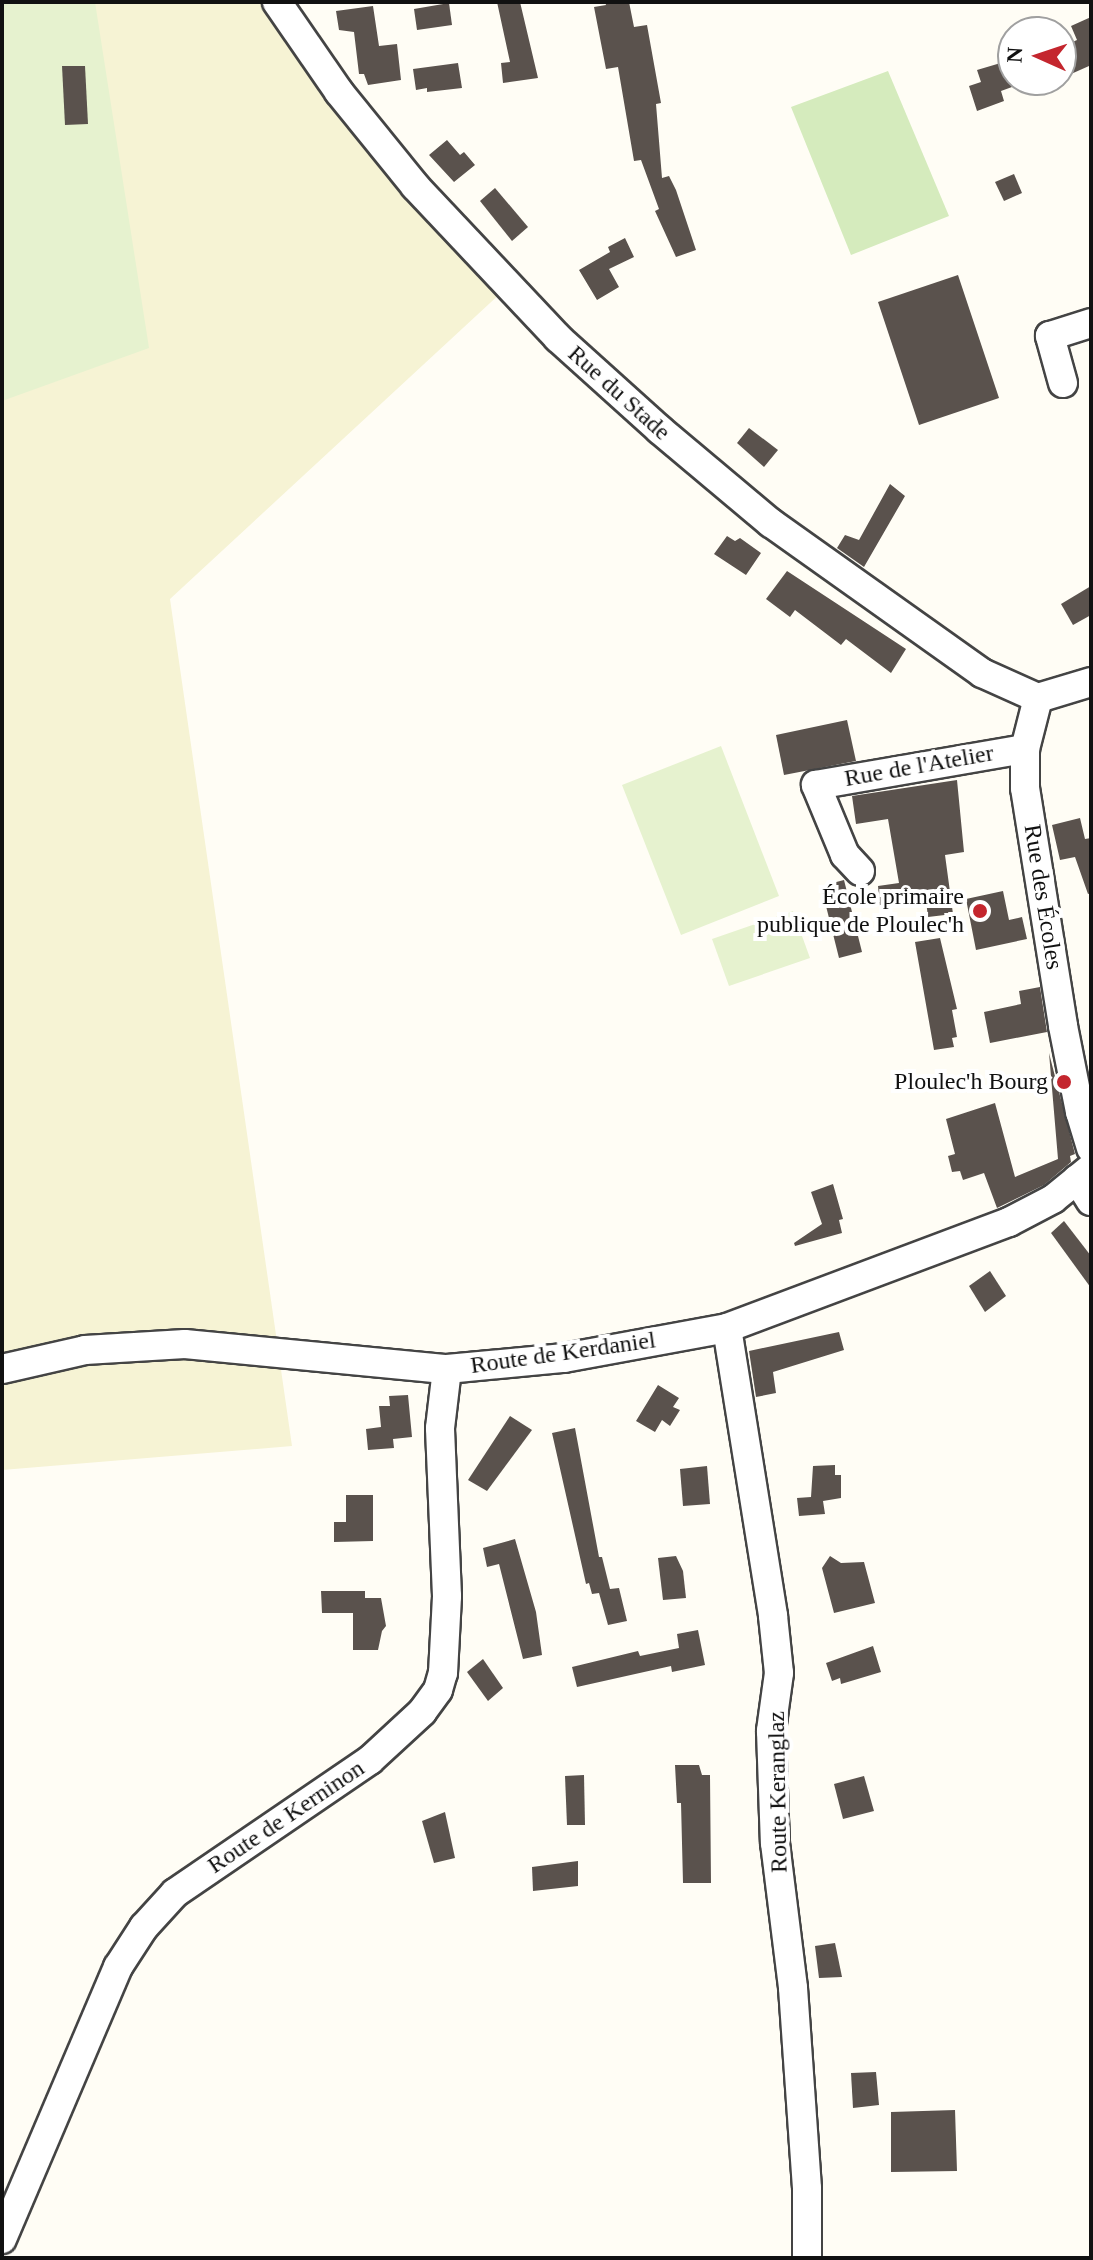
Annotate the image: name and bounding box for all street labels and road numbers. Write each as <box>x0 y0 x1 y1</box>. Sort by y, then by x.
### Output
street label: Rue du Stade <box>562 339 676 447</box>
street label: Rue de l'Atelier <box>842 739 996 793</box>
street label: Rue des Écoles <box>1017 822 1069 972</box>
street label: Route de Kerdaniel <box>469 1326 657 1380</box>
street label: Route Keranglaz <box>762 1711 794 1873</box>
street label: Route de Kerninon <box>202 1754 370 1880</box>

